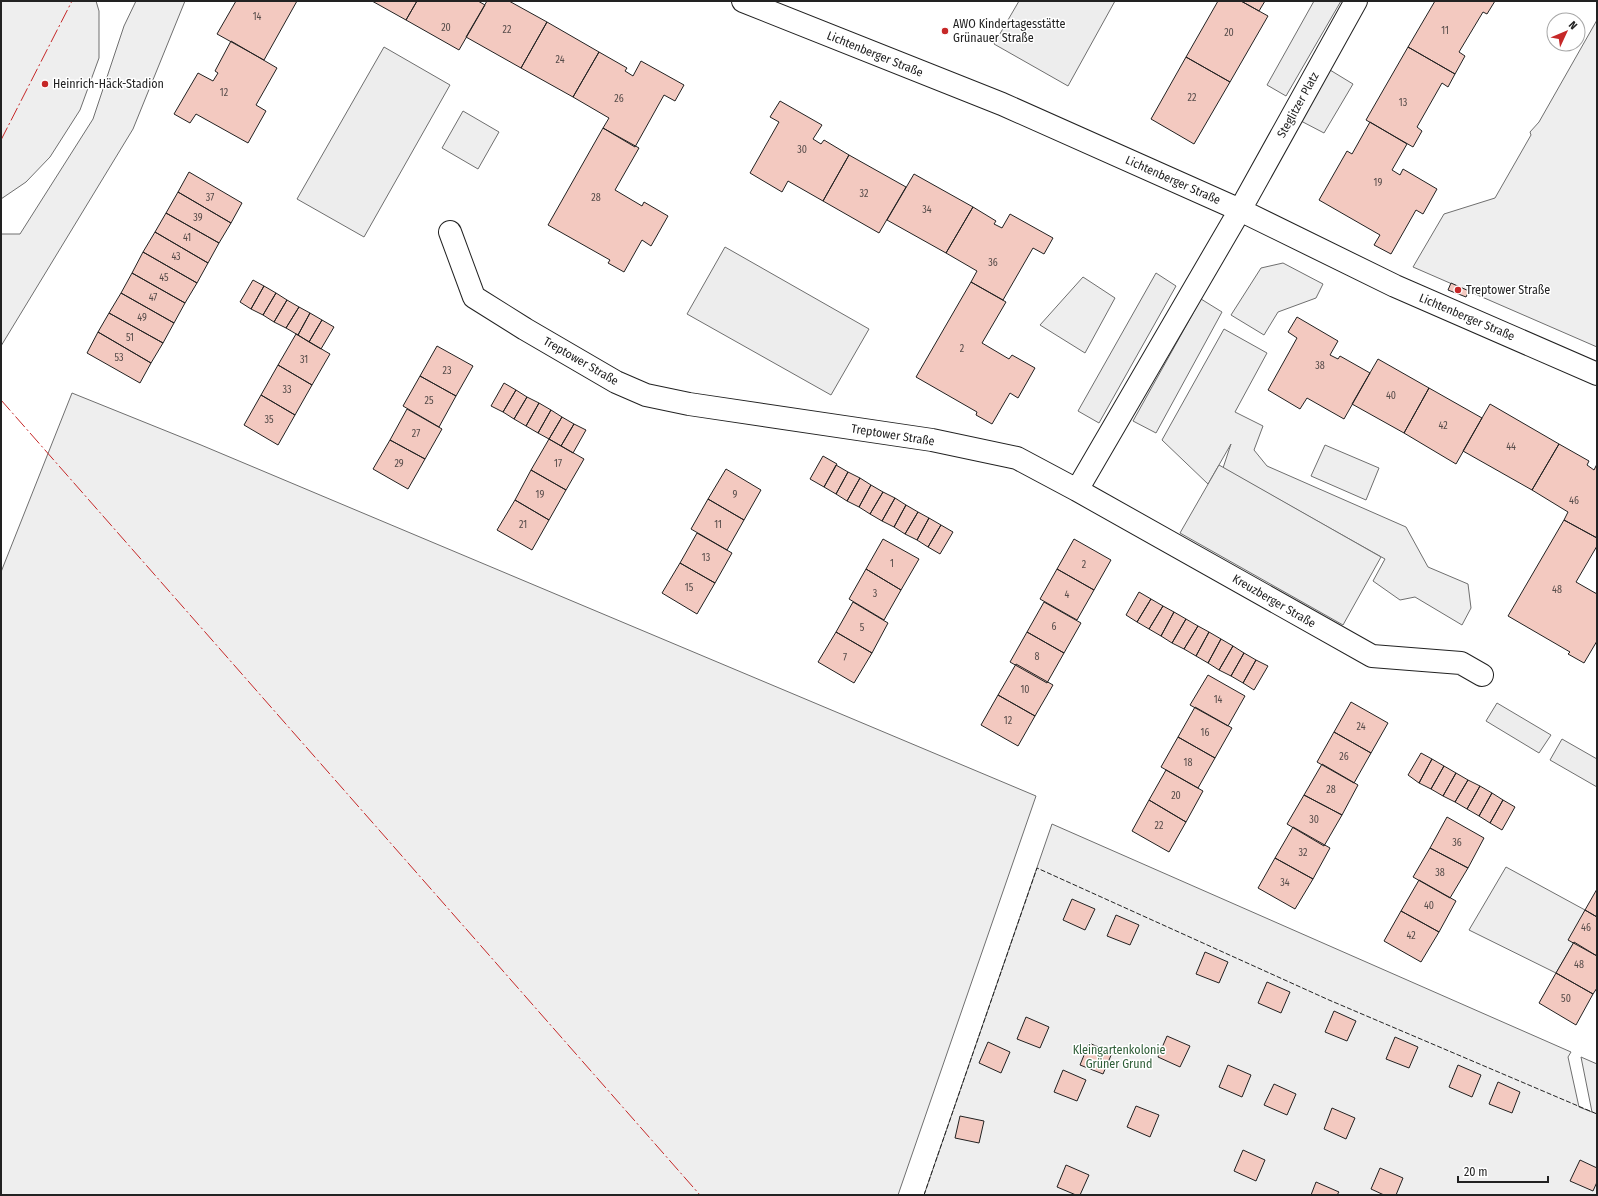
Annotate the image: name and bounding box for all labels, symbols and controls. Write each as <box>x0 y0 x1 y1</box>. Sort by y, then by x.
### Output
house number: 14 <box>253 11 262 23</box>
north arrow <box>1546 12 1586 52</box>
place label: AWO Kindertagesstätte Grünauer Straße <box>953 17 1065 45</box>
text: N <box>1566 19 1580 32</box>
house number: 20 <box>441 22 451 34</box>
house number: 22 <box>503 24 512 36</box>
house number: 11 <box>1441 25 1449 37</box>
marker: AWO Kindertagesstätte Grünauer Straße <box>940 26 950 36</box>
house number: 20 <box>1224 27 1234 39</box>
street label: Lichtenberger Straße <box>825 28 925 80</box>
house number: 24 <box>555 54 565 66</box>
street label: Steglitzer Platz <box>1274 70 1322 140</box>
place label: Heinrich-Häck-Stadion <box>53 77 164 91</box>
marker: Heinrich-Häck-Stadion <box>40 79 50 89</box>
house number: 12 <box>220 87 229 99</box>
house number: 22 <box>1188 92 1197 104</box>
house number: 26 <box>614 93 624 105</box>
house number: 13 <box>1399 97 1408 109</box>
house number: 30 <box>797 144 807 156</box>
street label: Lichtenberger Straße <box>1123 153 1223 207</box>
house number: 19 <box>1374 177 1383 189</box>
house number: 32 <box>860 188 869 200</box>
house number: 37 <box>206 192 214 204</box>
house number: 28 <box>591 192 601 204</box>
house number: 34 <box>922 204 932 216</box>
house number: 39 <box>193 212 203 224</box>
house number: 41 <box>183 232 191 244</box>
house number: 43 <box>171 251 181 263</box>
house number: 36 <box>988 257 998 269</box>
house number: 45 <box>159 272 169 284</box>
place label: Treptower Straße <box>1466 283 1550 297</box>
marker: Treptower Straße <box>1453 285 1463 295</box>
street label: Lichtenberger Straße <box>1417 291 1517 343</box>
house number: 47 <box>149 292 157 304</box>
house number: 49 <box>137 312 147 324</box>
house number: 51 <box>126 332 134 344</box>
street label: Treptower Straße <box>541 334 621 388</box>
house number: 2 <box>960 343 965 355</box>
house number: 53 <box>114 352 124 364</box>
house number: 31 <box>300 354 308 366</box>
house number: 38 <box>1315 360 1325 372</box>
house number: 23 <box>443 365 452 377</box>
house number: 33 <box>282 384 292 396</box>
house number: 40 <box>1386 390 1396 402</box>
house number: 25 <box>425 395 434 407</box>
house number: 35 <box>264 414 274 426</box>
house number: 42 <box>1438 420 1448 432</box>
street label: Treptower Straße <box>850 422 936 449</box>
house number: 27 <box>412 428 420 440</box>
house number: 44 <box>1506 441 1516 453</box>
house number: 29 <box>394 458 404 470</box>
house number: 17 <box>554 458 562 470</box>
house number: 19 <box>536 489 545 501</box>
house number: 9 <box>733 489 738 501</box>
house number: 46 <box>1569 495 1579 507</box>
house number: 21 <box>519 519 527 531</box>
house number: 11 <box>714 519 722 531</box>
house number: 13 <box>702 552 711 564</box>
house number: 1 <box>890 558 894 570</box>
house number: 2 <box>1082 559 1087 571</box>
street label: Kreuzberger Straße <box>1230 571 1318 631</box>
house number: 15 <box>685 582 694 594</box>
house number: 48 <box>1552 584 1562 596</box>
house number: 3 <box>873 588 878 600</box>
house number: 4 <box>1065 589 1070 601</box>
house number: 6 <box>1052 621 1057 633</box>
house number: 5 <box>860 622 865 634</box>
house number: 8 <box>1035 651 1040 663</box>
house number: 7 <box>843 652 847 664</box>
house number: 10 <box>1020 684 1030 696</box>
house number: 14 <box>1214 694 1223 706</box>
house number: 12 <box>1004 715 1013 727</box>
house number: 24 <box>1356 721 1366 733</box>
house number: 16 <box>1201 727 1209 739</box>
house number: 26 <box>1339 751 1349 763</box>
house number: 18 <box>1184 757 1192 769</box>
house number: 28 <box>1326 784 1336 796</box>
house number: 20 <box>1171 790 1181 802</box>
house number: 30 <box>1309 814 1319 826</box>
house number: 22 <box>1155 820 1164 832</box>
house number: 36 <box>1452 837 1462 849</box>
house number: 32 <box>1299 847 1308 859</box>
house number: 38 <box>1435 867 1445 879</box>
house number: 34 <box>1280 877 1290 889</box>
house number: 40 <box>1424 900 1434 912</box>
house number: 46 <box>1581 922 1591 934</box>
house number: 42 <box>1406 930 1416 942</box>
house number: 48 <box>1574 959 1584 971</box>
house number: 50 <box>1561 993 1571 1005</box>
park label: Kleingartenkolonie Grüner Grund <box>1073 1043 1165 1071</box>
scale bar <box>1458 1158 1548 1184</box>
text: 20 m <box>1464 1165 1488 1179</box>

